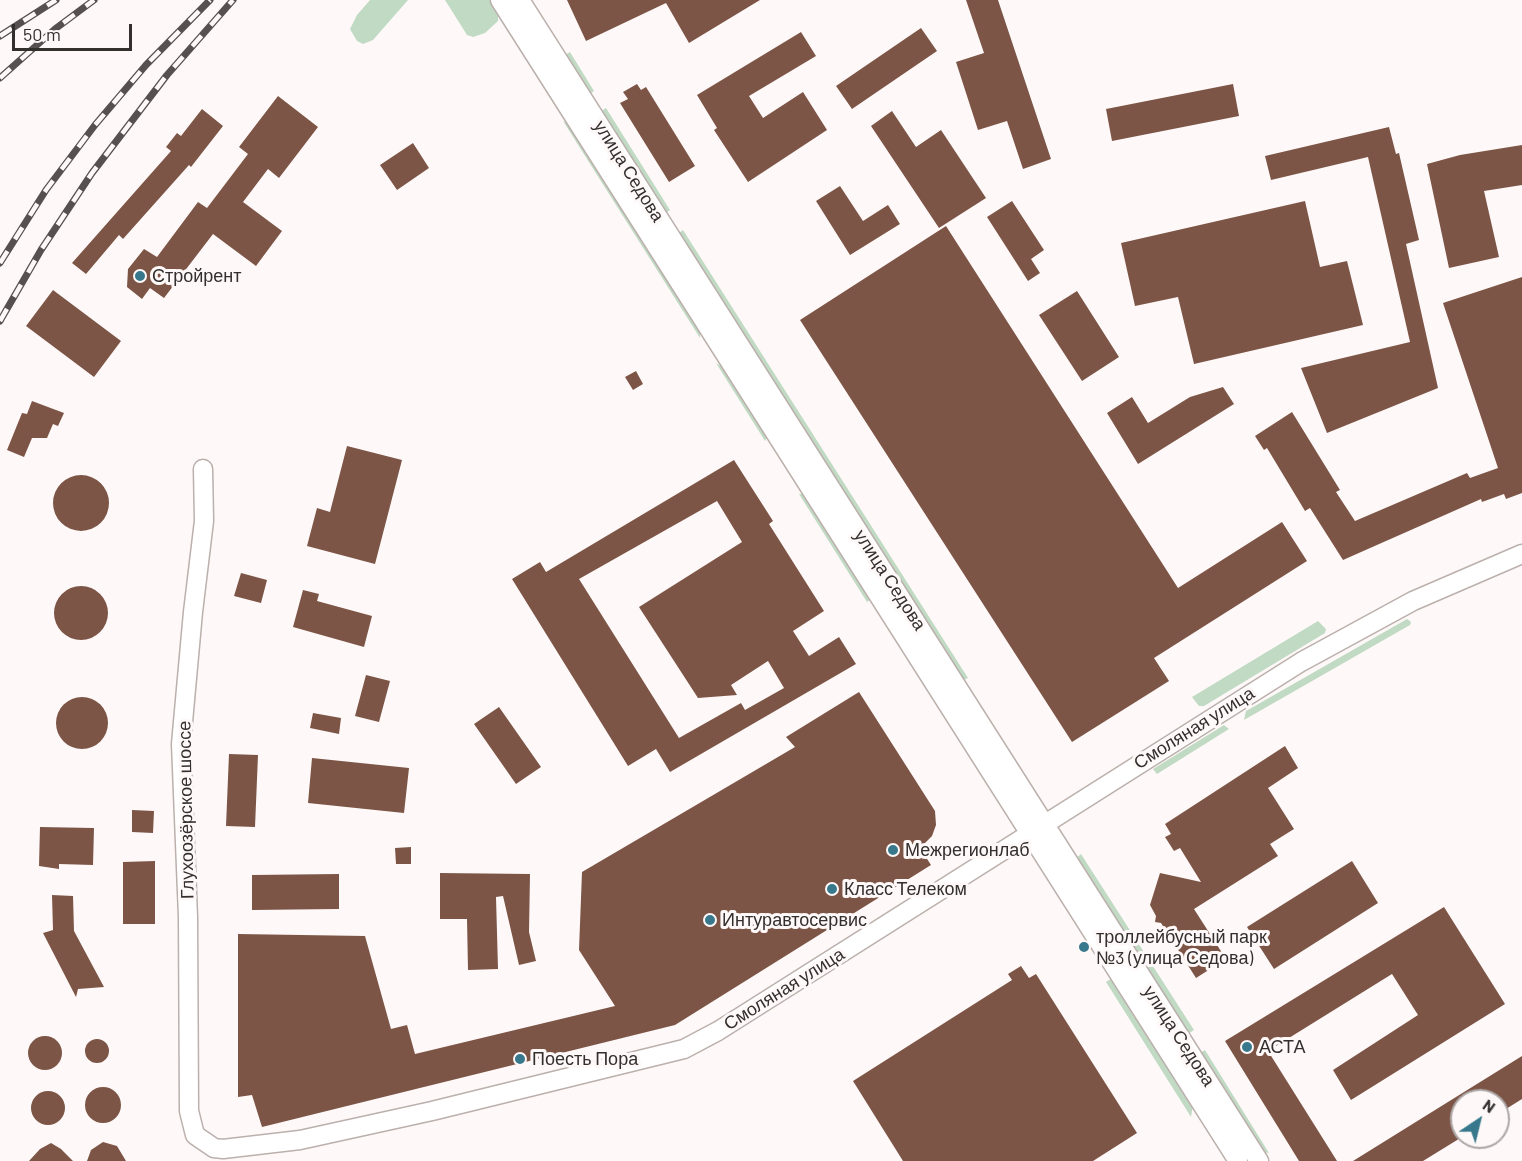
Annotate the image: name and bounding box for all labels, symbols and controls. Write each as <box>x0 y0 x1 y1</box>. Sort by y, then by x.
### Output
scale bar <box>15 12 135 50</box>
text: 50 m <box>23 23 61 45</box>
street label: улица Седова <box>589 116 669 226</box>
place label: Стройрент <box>152 265 242 287</box>
marker: Стройрент <box>133 269 147 283</box>
street label: улица Седова <box>849 526 931 634</box>
street label: Смоляная улица <box>1130 682 1258 774</box>
street label: Глухоозёрское шоссе <box>174 721 198 899</box>
place label: Межрегионлаб <box>905 839 1029 861</box>
marker: Межрегионлаб <box>886 843 900 857</box>
place label: Класс Телеком <box>844 878 967 900</box>
marker: Класс Телеком <box>825 882 839 896</box>
place label: Интуравтосервис <box>722 909 867 931</box>
marker: Интуравтосервис <box>703 913 717 927</box>
place label: троллейбусный парк №3 (улица Седова) <box>1096 926 1267 968</box>
marker: троллейбусный парк №3 (улица Седова) <box>1077 940 1091 954</box>
street label: Смоляная улица <box>720 943 848 1035</box>
street label: улица Седова <box>1138 982 1220 1090</box>
place label: АСТА <box>1259 1036 1305 1058</box>
marker: АСТА <box>1240 1040 1254 1054</box>
place label: Поесть Пора <box>532 1048 638 1070</box>
marker: Поесть Пора <box>513 1052 527 1066</box>
north arrow <box>1450 1089 1510 1149</box>
text: N <box>1480 1095 1499 1116</box>

